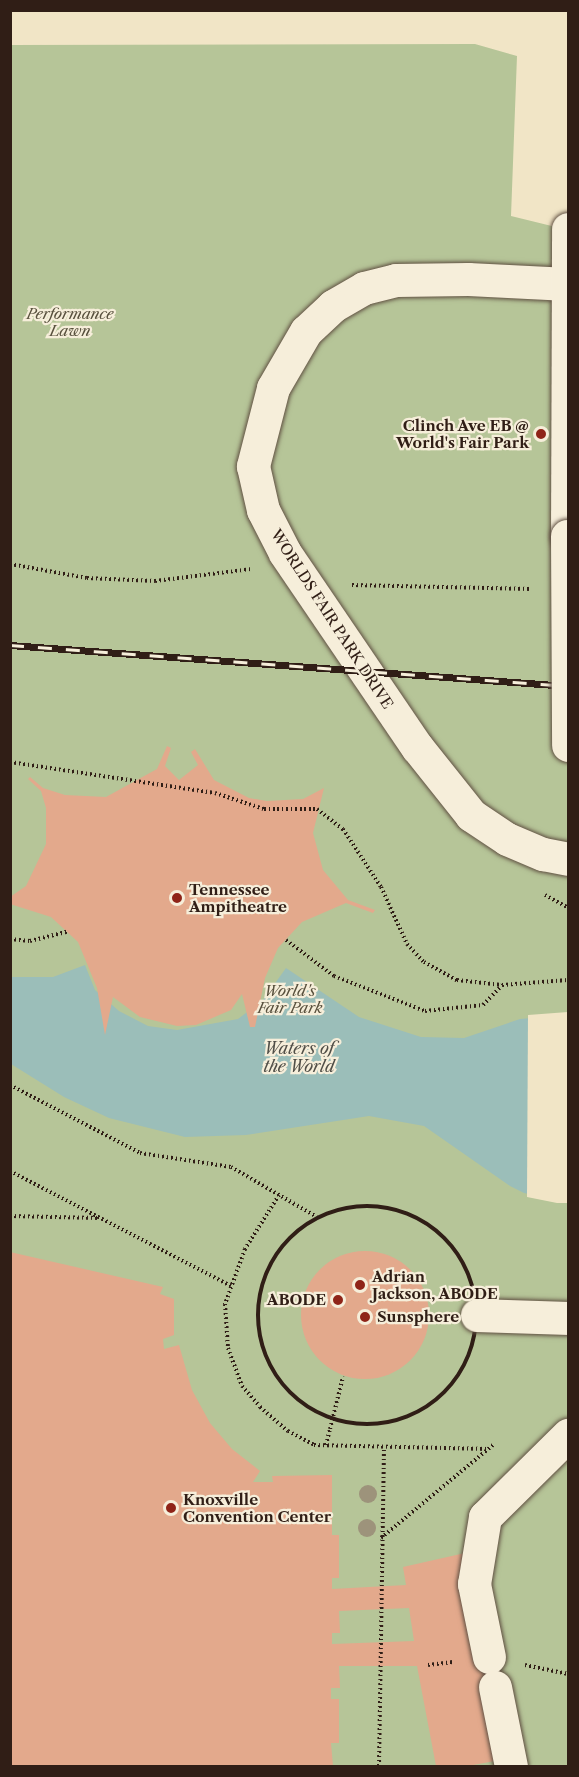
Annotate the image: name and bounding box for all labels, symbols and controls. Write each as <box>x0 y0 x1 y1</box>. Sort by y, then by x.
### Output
park label: Performance Lawn <box>27 304 113 339</box>
place label: Clinch Ave EB @ World's Fair Park <box>396 416 529 451</box>
marker: Clinch Ave EB @ World's Fair Park <box>534 427 548 441</box>
street label: WORLDS FAIR PARK DRIVE <box>267 525 397 713</box>
place label: Tennessee Ampitheatre <box>189 880 287 915</box>
marker: Tennessee Ampitheatre <box>170 891 184 905</box>
park label: World's Fair Park <box>257 981 323 1016</box>
water label: Waters of the World <box>264 1038 334 1076</box>
place label: Adrian Jackson, ABODE <box>372 1267 498 1302</box>
marker: Adrian Jackson, ABODE <box>353 1278 367 1292</box>
place label: ABODE <box>267 1291 326 1309</box>
marker: ABODE <box>331 1293 345 1307</box>
place label: Sunsphere <box>377 1308 459 1326</box>
marker: Sunsphere <box>358 1310 372 1324</box>
place label: Knoxville Convention Center <box>183 1490 331 1525</box>
marker: Knoxville Convention Center <box>164 1501 178 1515</box>

